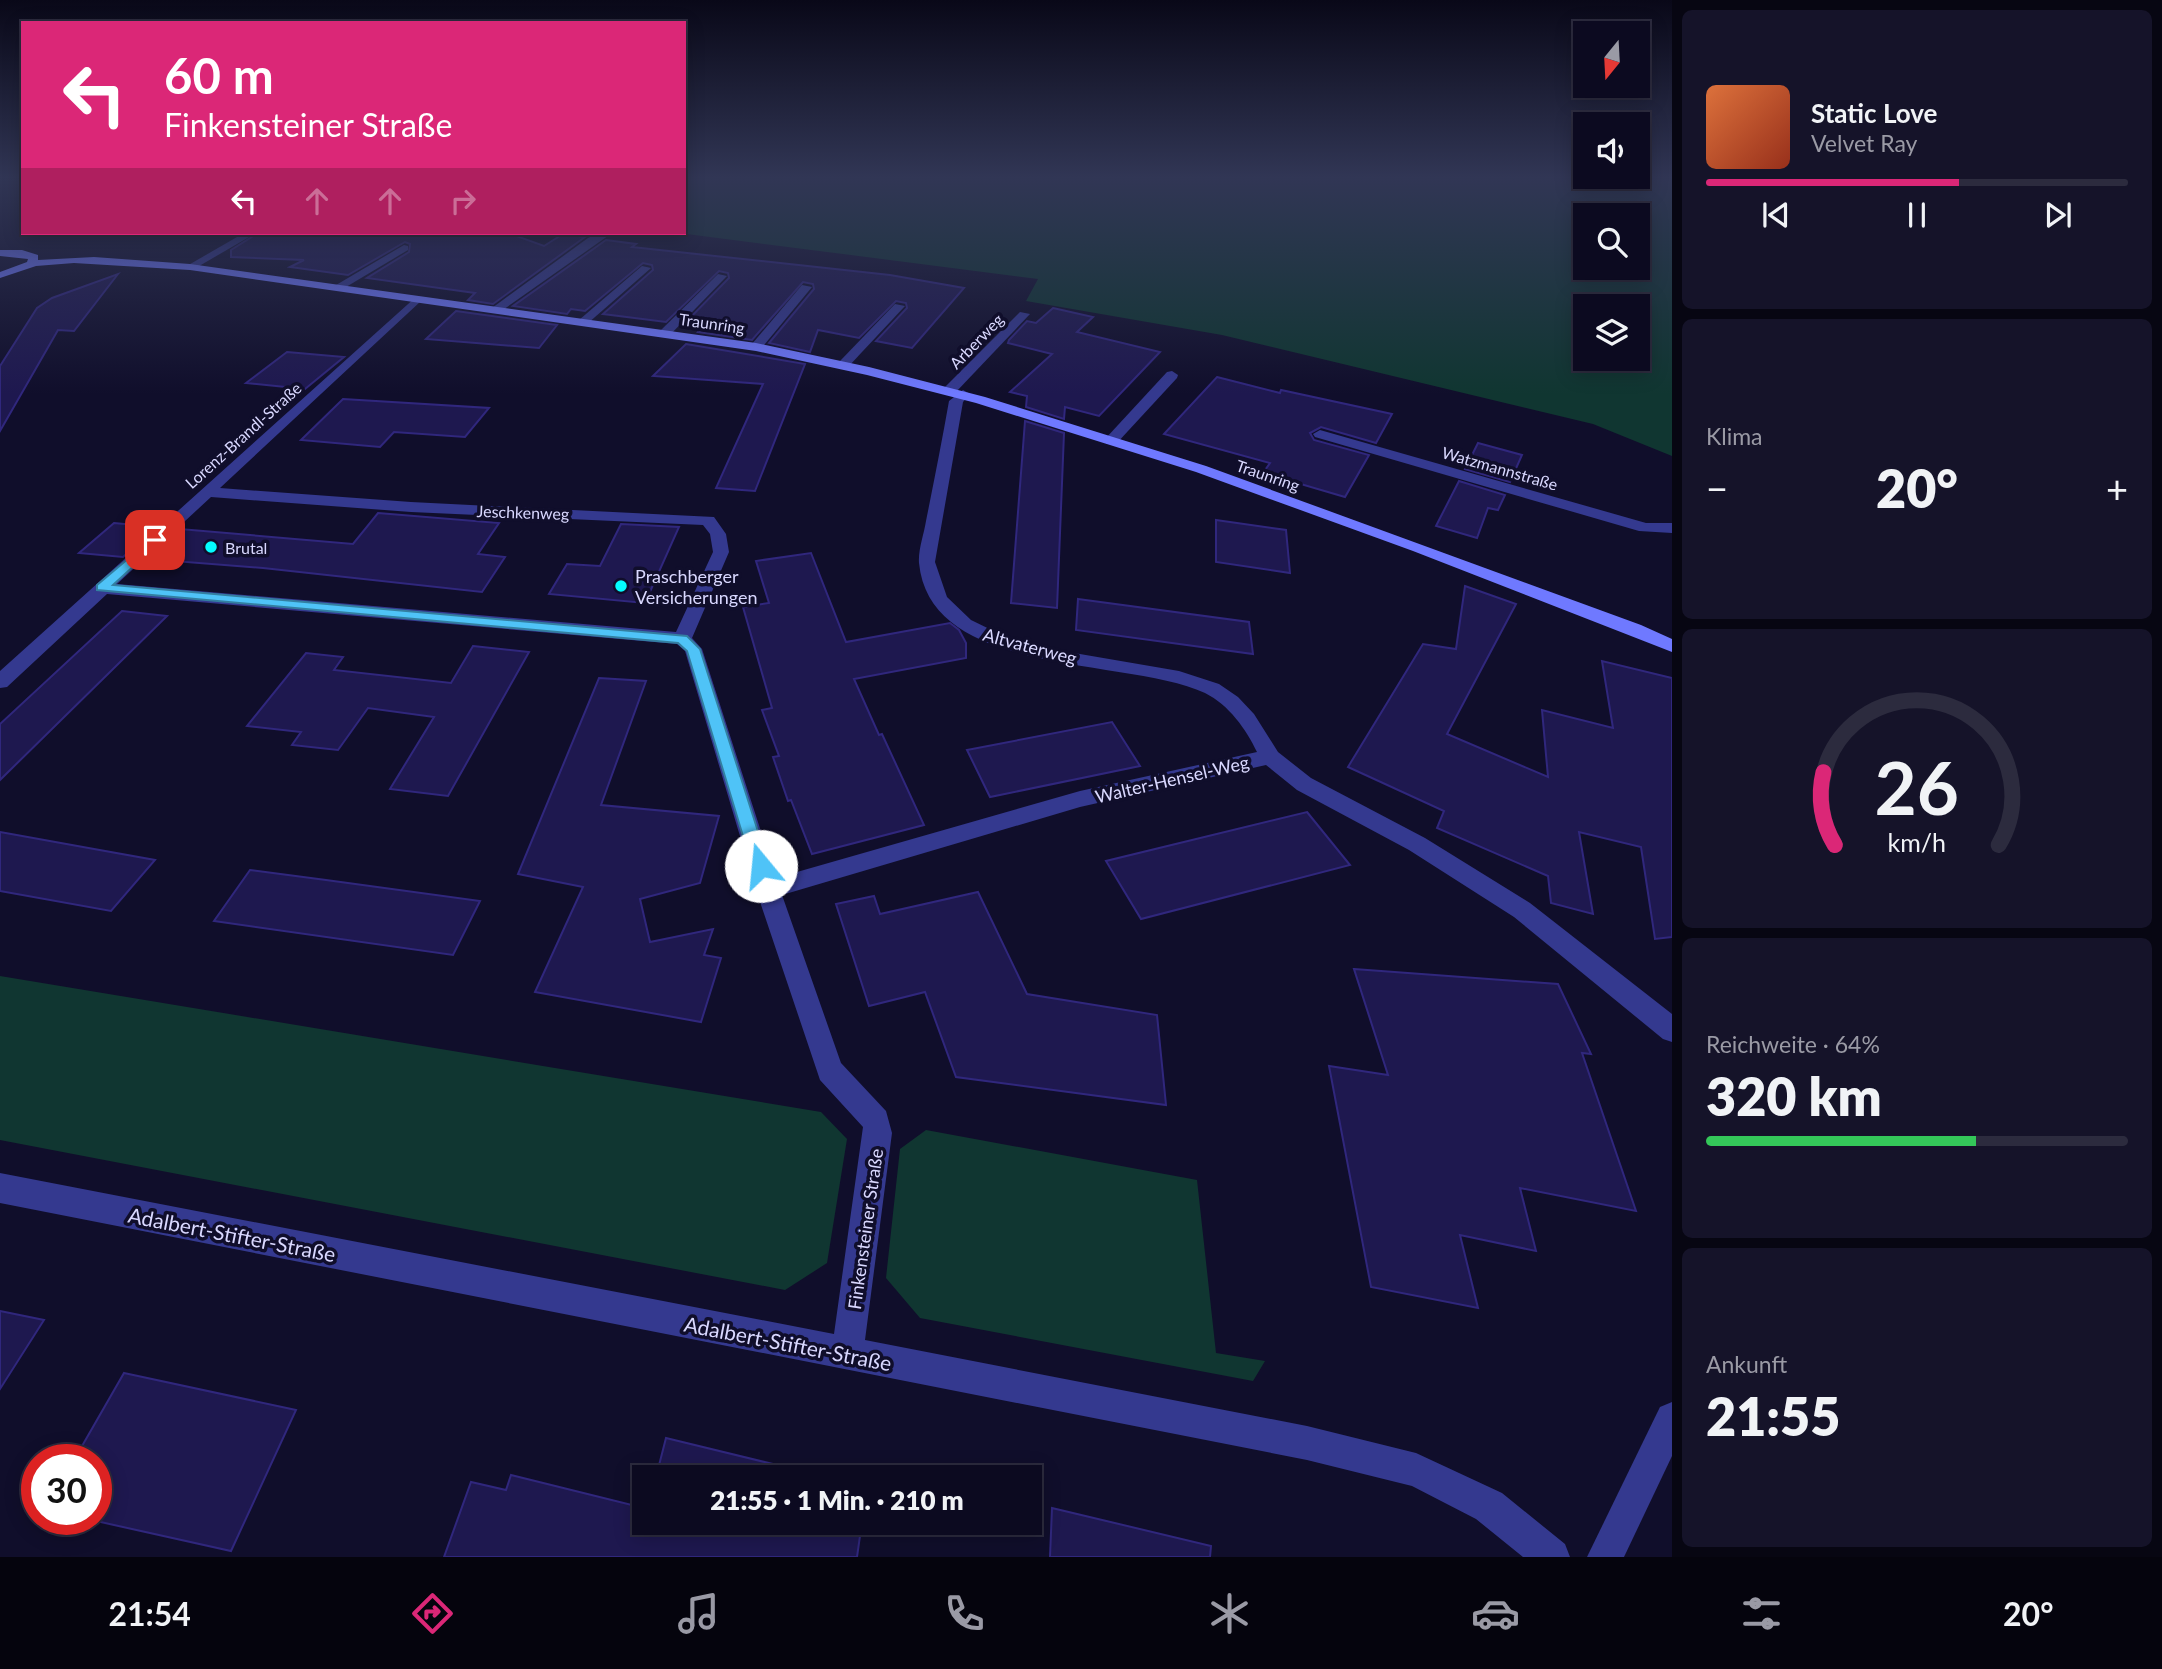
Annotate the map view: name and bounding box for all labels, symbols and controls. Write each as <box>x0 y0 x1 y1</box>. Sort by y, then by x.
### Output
north arrow <box>1573 21 1650 98</box>
map controls <box>1573 21 1650 371</box>
text: 60 m <box>164 46 274 104</box>
icon: left <box>49 49 140 140</box>
text: Static Love <box>1811 97 1938 129</box>
text: Finkensteiner Straße <box>164 105 452 144</box>
button: sound <box>1573 112 1650 189</box>
text: Velvet Ray <box>1811 129 1917 157</box>
icon: left <box>225 182 263 220</box>
icon: ahead <box>298 182 336 220</box>
icon: ahead <box>371 182 409 220</box>
icon: right <box>444 182 482 220</box>
icon: previous <box>1757 196 1795 234</box>
icon: pause <box>1898 196 1936 234</box>
icon: next <box>2039 196 2077 234</box>
button: search <box>1573 203 1650 280</box>
button: layers <box>1573 294 1650 371</box>
street label: Traunring <box>678 309 746 337</box>
street label: Arberweg <box>945 310 1007 372</box>
street label: Lorenz-Brandl-Straße <box>181 378 305 492</box>
text: Klima <box>1706 422 1763 450</box>
street label: Watzmannstraße <box>1440 442 1560 494</box>
street label: Traunring <box>1234 455 1302 495</box>
text: 20° <box>1876 457 1958 519</box>
text: − <box>1706 465 1728 511</box>
text: + <box>2106 465 2128 511</box>
street label: Jeschkenweg <box>476 501 570 523</box>
pin <box>125 510 185 570</box>
icon: arrive <box>136 521 174 559</box>
place label: Brutal <box>225 538 267 557</box>
marker: Brutal <box>203 539 219 555</box>
place label: Praschberger Versicherungen <box>635 565 758 608</box>
marker: Praschberger Versicherungen <box>613 578 629 594</box>
street label: Altvaterweg <box>981 623 1079 669</box>
text: 26 <box>1875 743 1959 831</box>
street label: Walter-Hensel-Weg <box>1093 751 1251 807</box>
text: km/h <box>1888 826 1946 856</box>
position arrow <box>724 829 798 903</box>
text: Reichweite · 64% <box>1706 1030 1880 1058</box>
text: 320 km <box>1706 1065 1882 1127</box>
street label: Finkensteiner Straße <box>843 1147 887 1311</box>
street label: Adalbert-Stifter-Straße <box>126 1202 338 1266</box>
street label: Adalbert-Stifter-Straße <box>682 1311 894 1375</box>
text: Ankunft <box>1706 1350 1787 1378</box>
text: 21:55 <box>1706 1385 1840 1447</box>
speed limit sign: 30 <box>21 1444 112 1535</box>
text: 21:55 · 1 Min. · 210 m <box>710 1484 964 1516</box>
icon: directions <box>408 1589 457 1638</box>
icon: music <box>674 1589 723 1638</box>
icon: phone <box>940 1589 989 1638</box>
icon: climate <box>1205 1589 1254 1638</box>
icon: car <box>1471 1589 1520 1638</box>
icon: filters <box>1737 1589 1786 1638</box>
text: 21:54 <box>108 1594 191 1633</box>
text: 20° <box>2003 1594 2053 1633</box>

